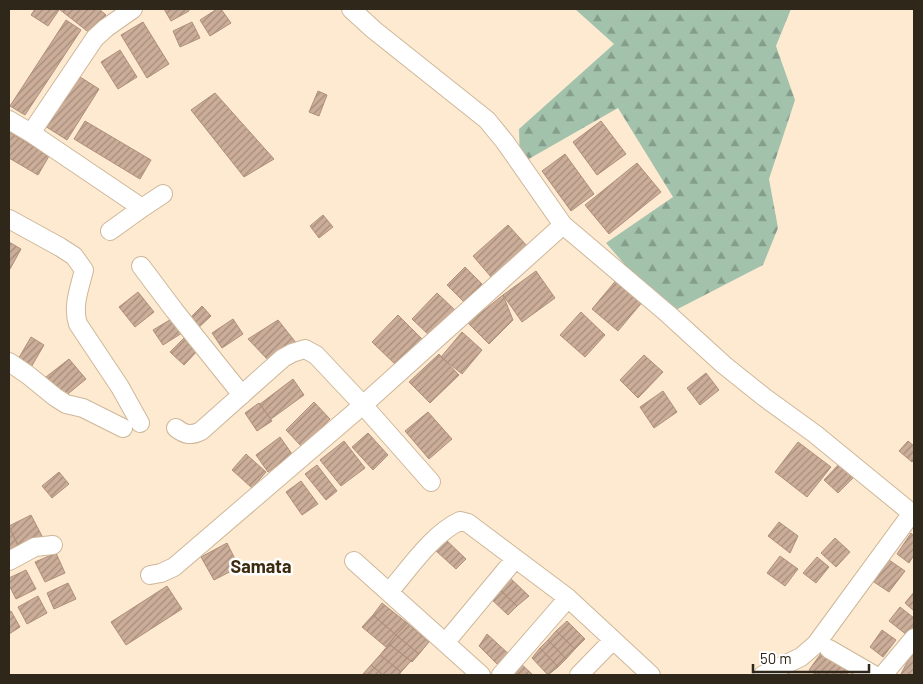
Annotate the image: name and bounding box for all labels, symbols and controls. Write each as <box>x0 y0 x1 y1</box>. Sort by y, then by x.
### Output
district label: Samata <box>231 555 291 577</box>
scale bar <box>753 642 869 674</box>
text: 50 m <box>760 649 792 667</box>

